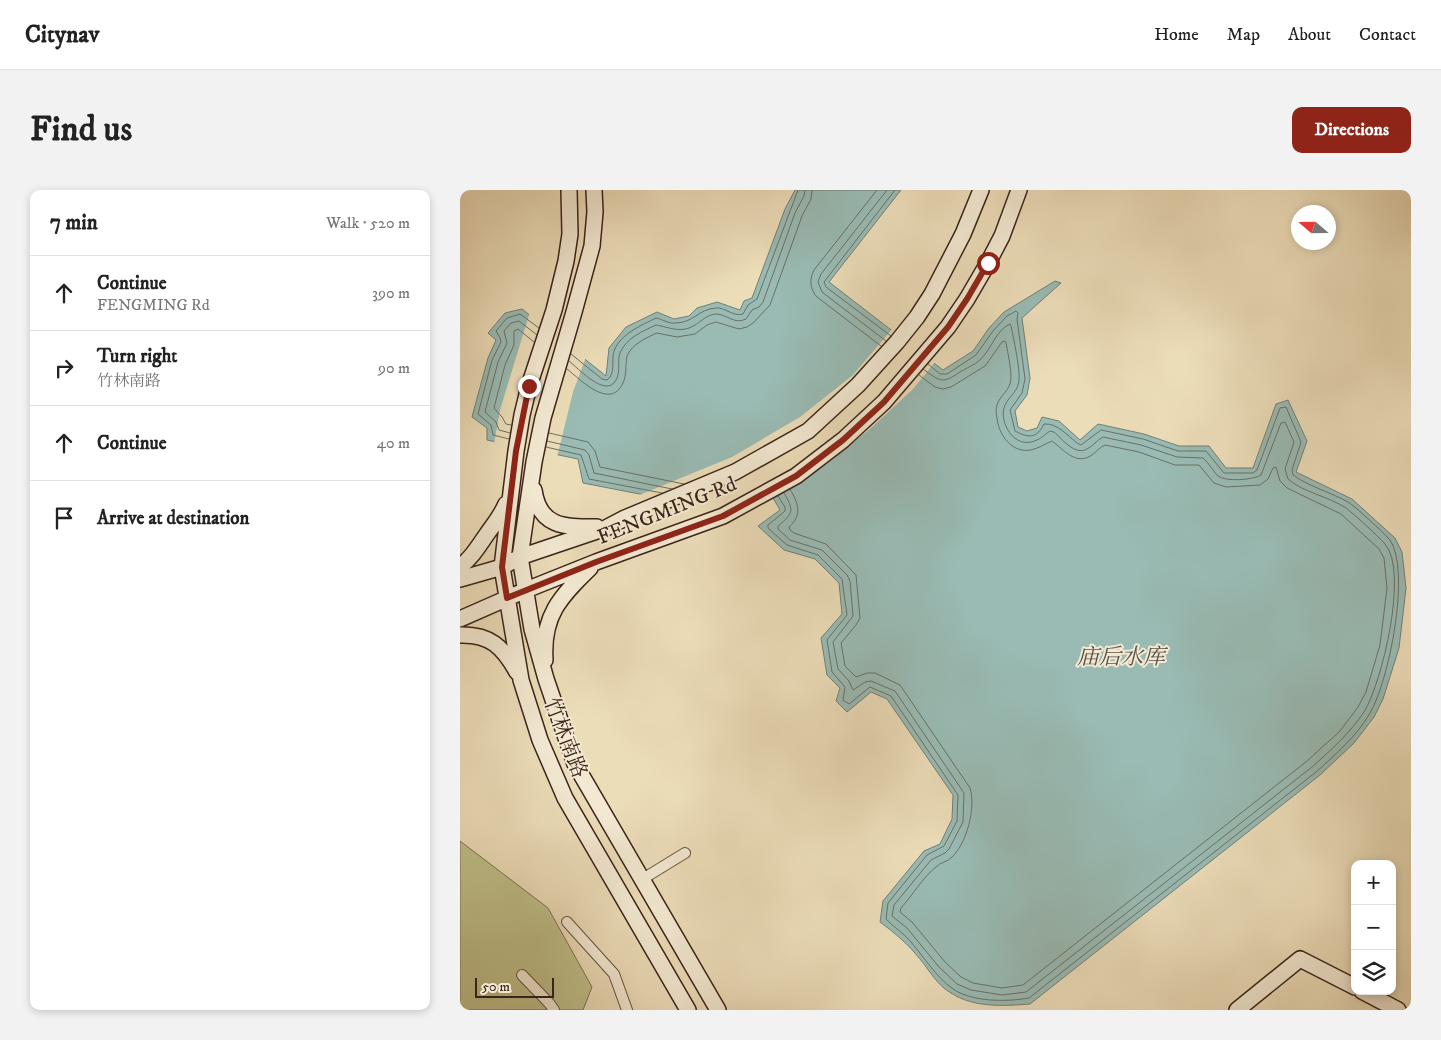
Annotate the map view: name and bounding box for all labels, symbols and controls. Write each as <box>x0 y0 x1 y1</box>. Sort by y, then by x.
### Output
text: Citynav <box>25 20 99 50</box>
text: Home <box>1154 24 1199 46</box>
text: Map <box>1227 24 1260 46</box>
text: About <box>1288 24 1331 46</box>
text: Contact <box>1359 24 1416 46</box>
button: Directions <box>1292 107 1411 153</box>
text: Find us <box>30 108 132 152</box>
north arrow <box>1291 205 1336 250</box>
text: 7 min <box>50 210 98 236</box>
text: Walk · 520 m <box>326 213 410 233</box>
route start <box>977 252 1000 275</box>
text: Continue <box>97 272 167 295</box>
icon: ahead <box>50 279 78 307</box>
text: 390 m <box>372 283 410 303</box>
text: FENGMING Rd <box>97 295 210 315</box>
text: Turn right <box>97 345 177 368</box>
icon: right <box>50 354 78 382</box>
text: 90 m <box>378 358 410 378</box>
text: 竹林南路 <box>97 371 161 391</box>
route end <box>518 375 541 398</box>
icon: ahead <box>50 429 78 457</box>
text: Continue <box>97 432 167 455</box>
text: 40 m <box>377 433 410 453</box>
street label: FENGMING Rd <box>594 471 741 551</box>
icon: arrive <box>50 504 78 532</box>
text: Arrive at destination <box>97 507 249 530</box>
water label: 庙后水库 <box>1077 644 1169 671</box>
street label: 竹林南路 <box>538 694 592 782</box>
map controls <box>1351 860 1396 995</box>
button: + <box>1351 860 1396 905</box>
button: − <box>1351 905 1396 950</box>
button: layers <box>1351 950 1396 995</box>
scale bar <box>475 975 554 998</box>
text: 50 m <box>482 978 510 996</box>

